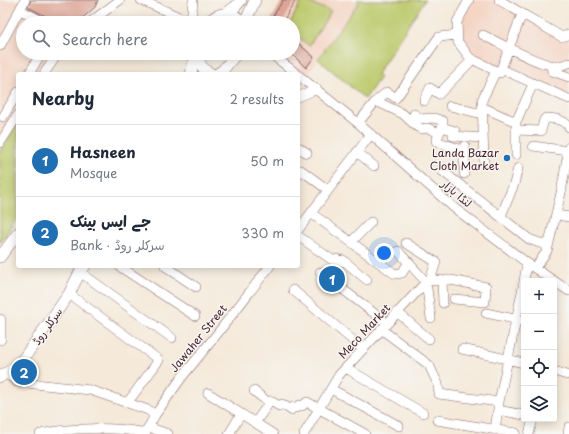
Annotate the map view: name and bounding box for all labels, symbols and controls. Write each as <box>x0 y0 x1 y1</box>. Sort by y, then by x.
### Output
search box <box>16 16 300 60</box>
icon: search <box>30 27 52 49</box>
text: Search here <box>62 27 148 50</box>
text: Nearby <box>32 85 94 111</box>
text: 2 results <box>230 89 284 108</box>
text: Hasneen <box>70 140 136 163</box>
place label: Landa Bazar Cloth Market <box>430 144 500 174</box>
text: 1 <box>42 151 48 170</box>
text: 50 m <box>250 151 284 170</box>
marker: Landa Bazar Cloth Market <box>502 153 512 163</box>
text: Mosque <box>70 163 117 182</box>
street label: لنڈا بازار <box>437 174 476 211</box>
text: جے ایس بینک <box>70 209 151 232</box>
text: 2 <box>40 223 50 242</box>
text: 330 m <box>241 223 284 242</box>
text: Bank · سرکلر روڈ <box>70 235 164 254</box>
your location <box>374 243 394 263</box>
pin: 1 <box>319 264 345 294</box>
map controls <box>521 278 557 422</box>
button: + <box>521 278 557 314</box>
street label: Meco Market <box>334 299 394 362</box>
street label: Jawaher Street <box>165 300 231 375</box>
street label: سرکلر روڈ <box>28 304 66 348</box>
button: − <box>521 314 557 350</box>
button: locate <box>521 350 557 386</box>
pin: 2 <box>11 357 37 387</box>
button: layers <box>521 386 557 422</box>

